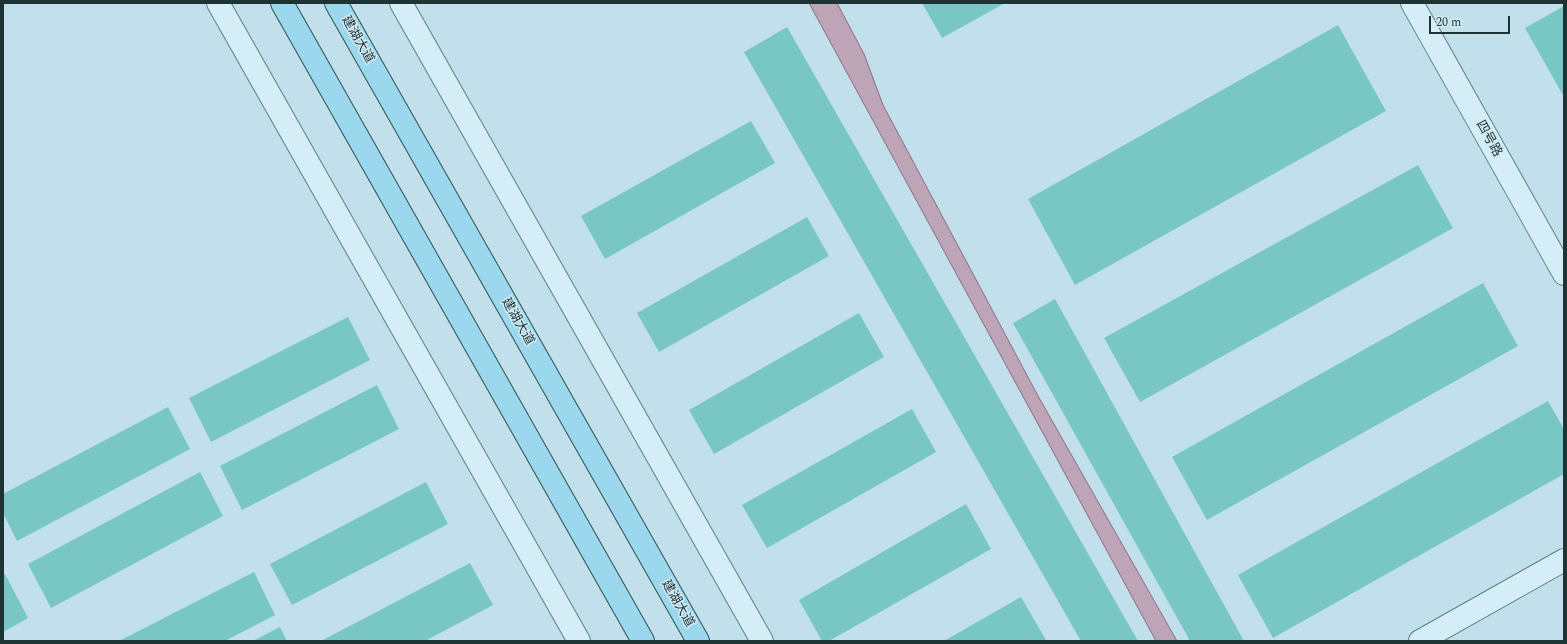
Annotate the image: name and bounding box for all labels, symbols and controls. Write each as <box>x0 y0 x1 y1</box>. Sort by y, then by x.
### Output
scale bar <box>1431 8 1512 34</box>
text: 20 m <box>1436 13 1461 32</box>
street label: 建湖大道 <box>337 14 377 66</box>
street label: 四号路 <box>1472 118 1504 160</box>
street label: 建湖大道 <box>497 296 537 348</box>
street label: 建湖大道 <box>657 578 697 630</box>

